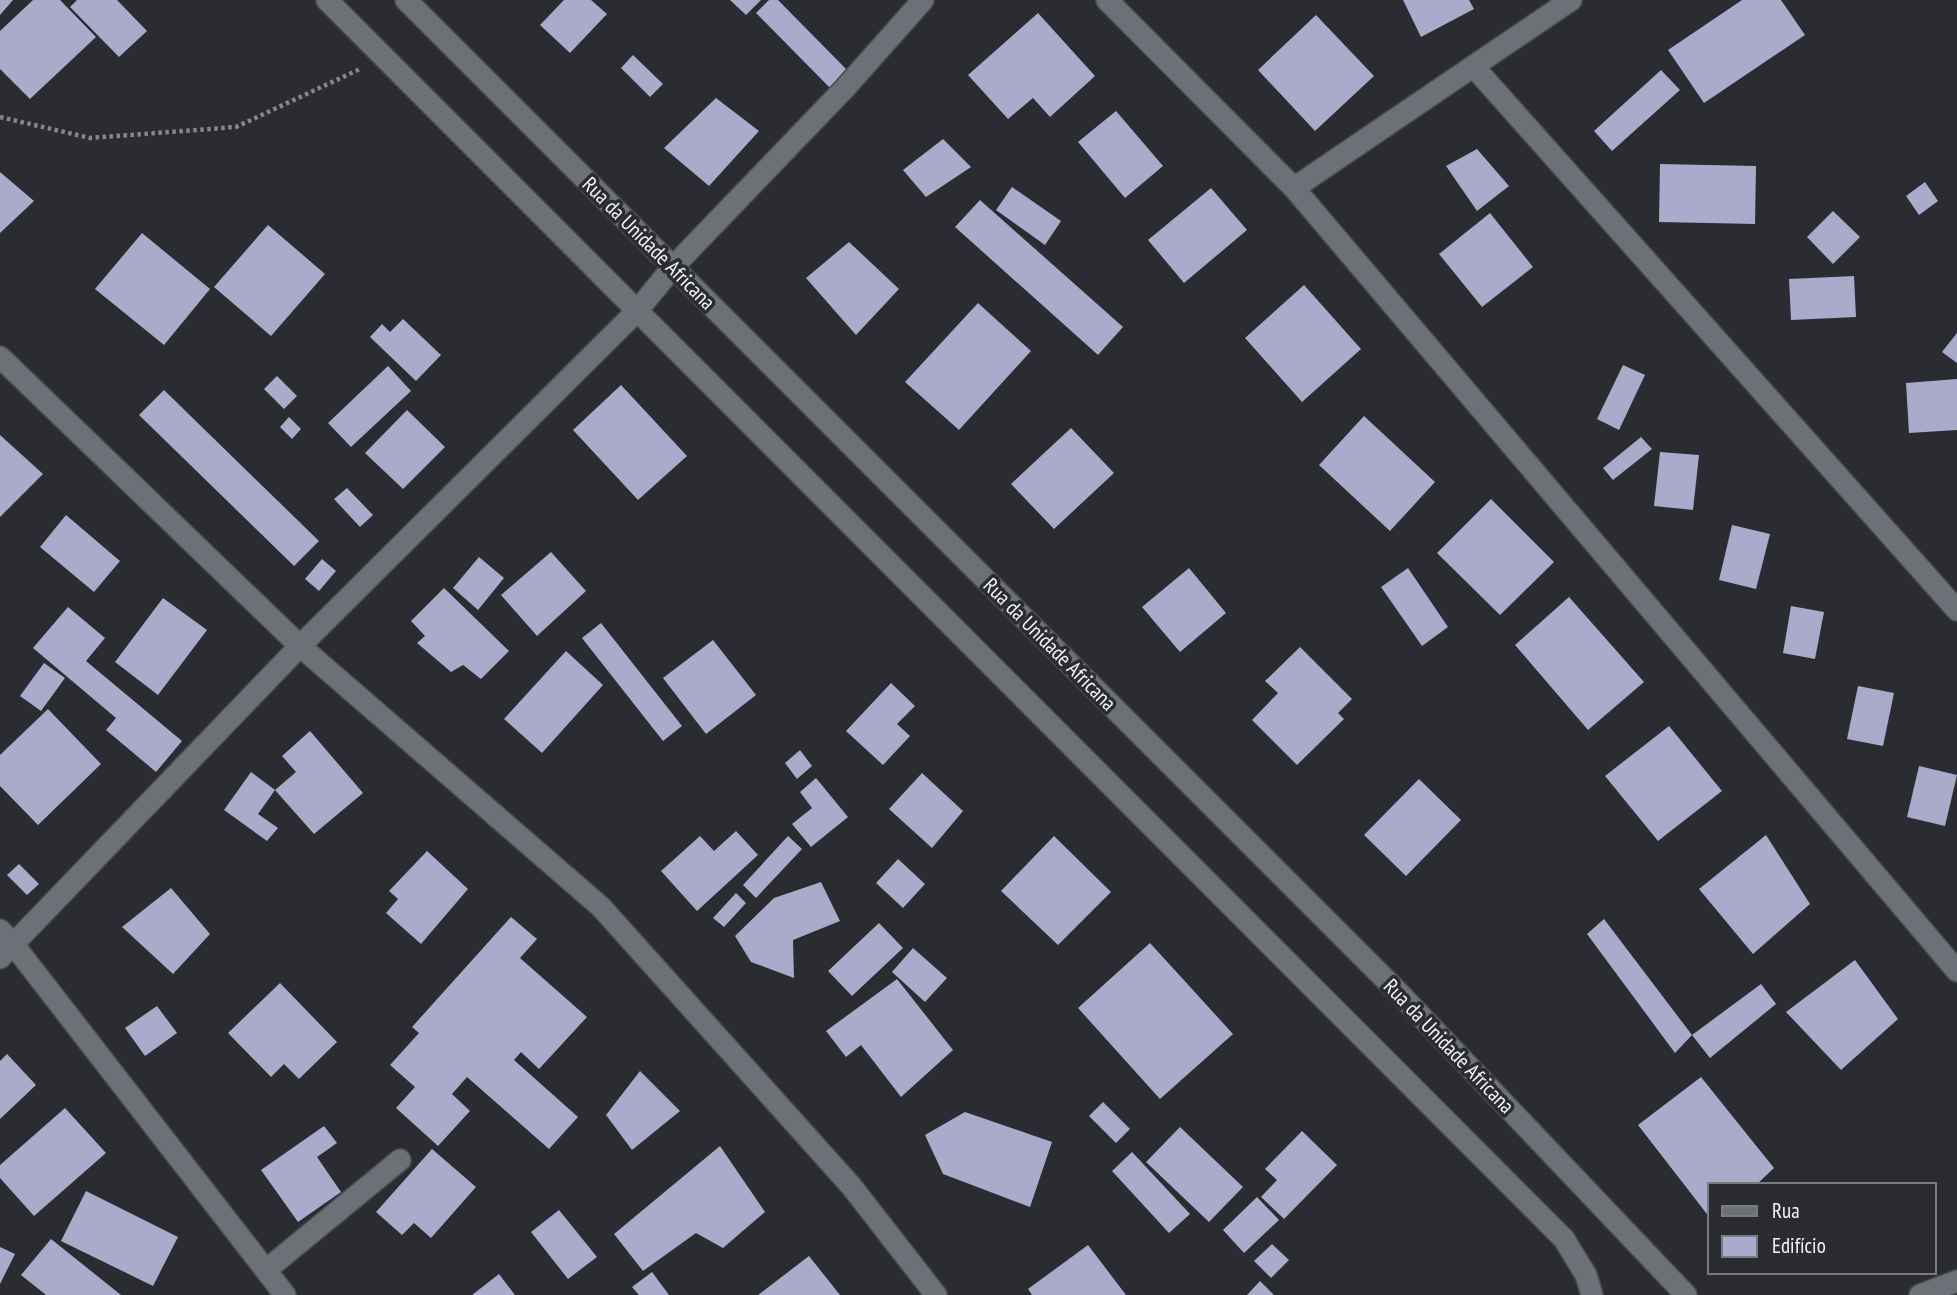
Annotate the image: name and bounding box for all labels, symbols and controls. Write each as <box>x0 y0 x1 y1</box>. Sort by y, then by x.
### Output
street label: Rua da Unidade Africana <box>577 171 721 315</box>
street label: Rua da Unidade Africana <box>978 572 1122 716</box>
street label: Rua da Unidade Africana <box>1378 973 1520 1119</box>
legend <box>1708 1183 1936 1274</box>
text: Rua <box>1772 1197 1800 1224</box>
text: Edifício <box>1772 1232 1826 1259</box>

